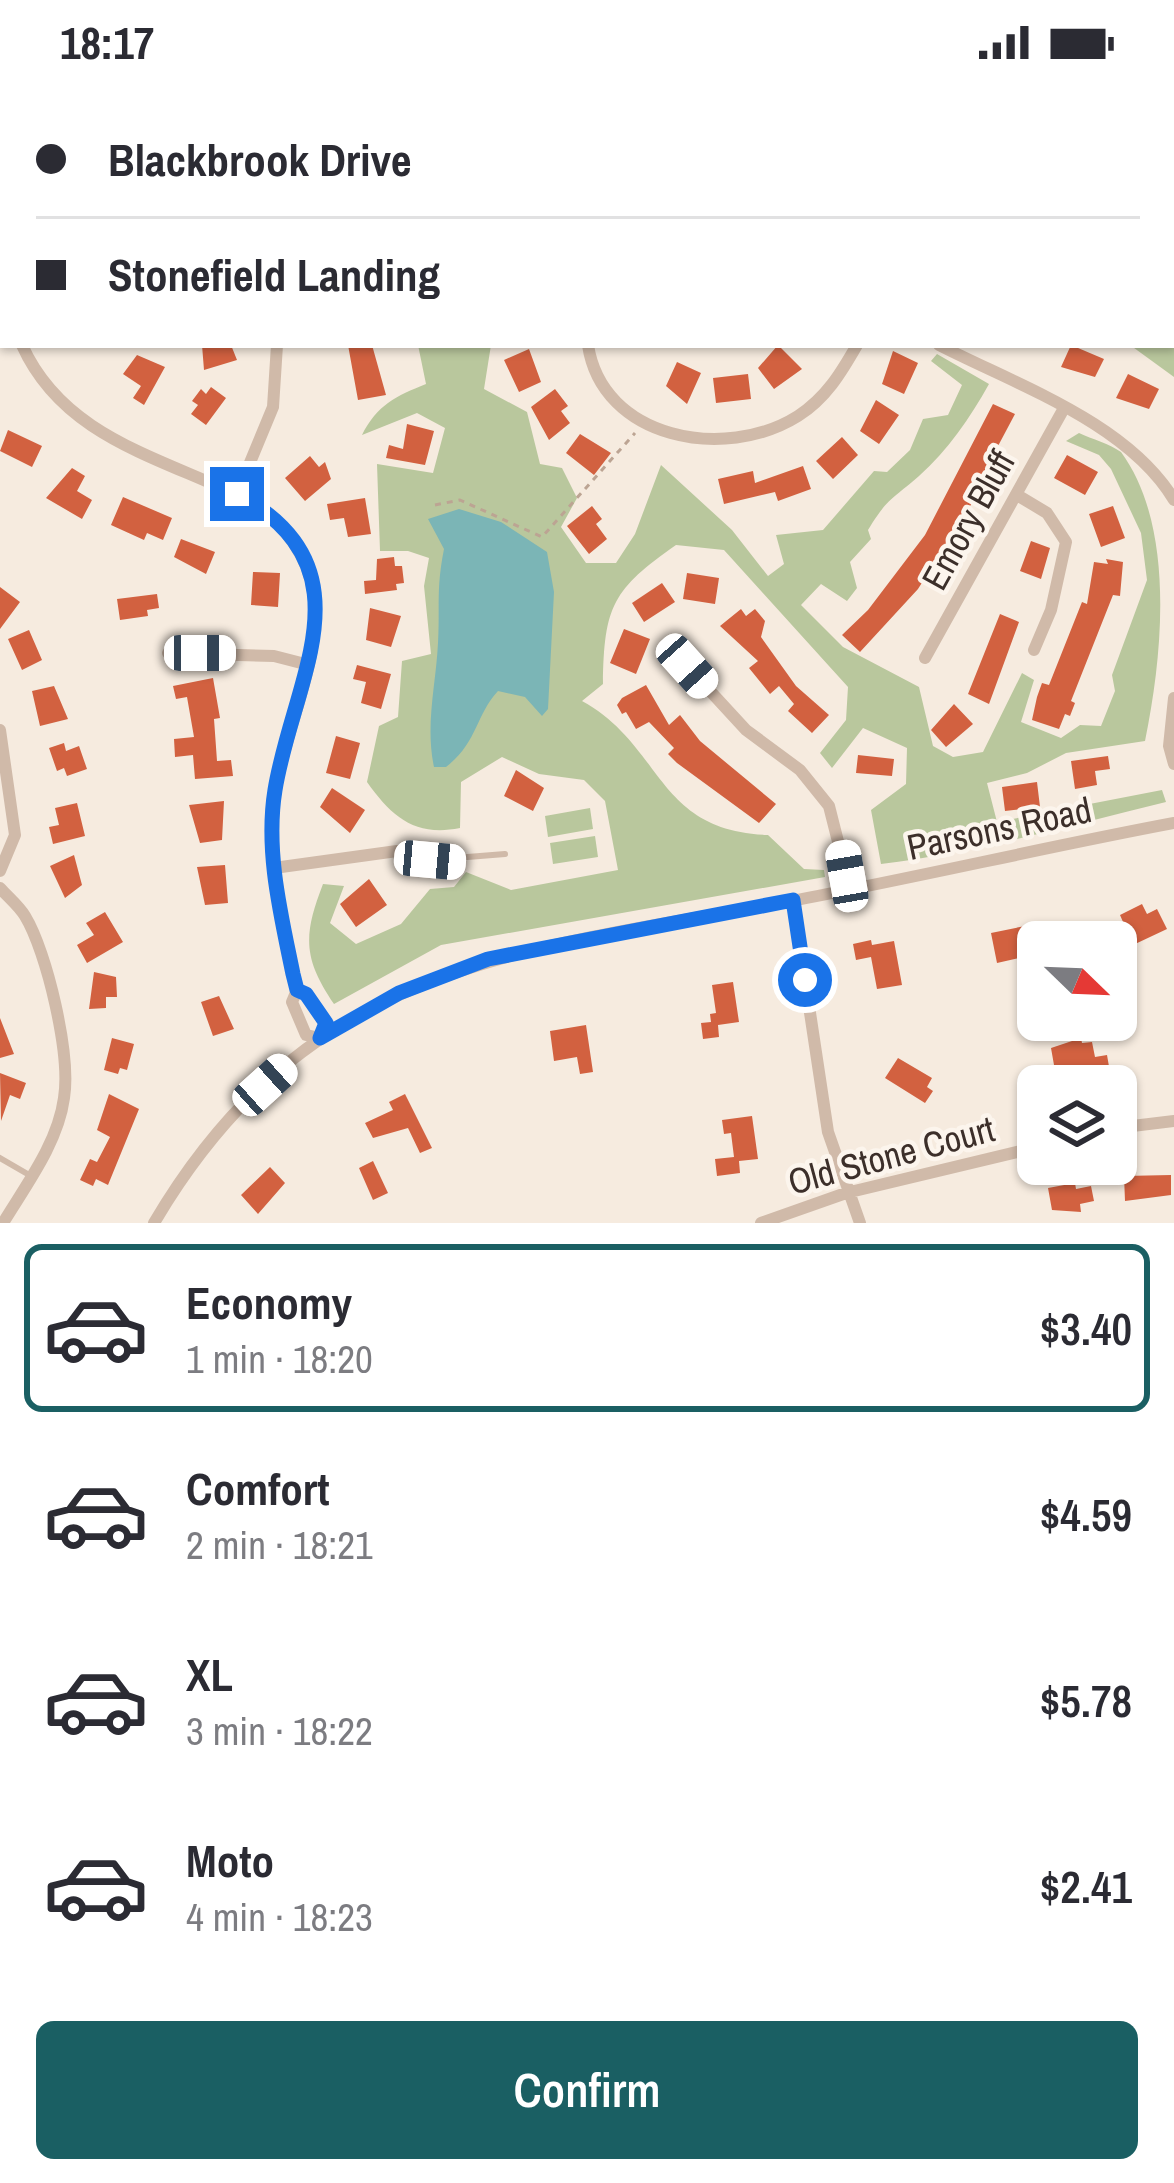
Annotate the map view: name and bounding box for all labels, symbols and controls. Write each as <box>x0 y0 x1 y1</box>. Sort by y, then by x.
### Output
text: 18:17 <box>60 12 154 73</box>
text: Blackbrook Drive <box>108 129 412 190</box>
text: Stonefield Landing <box>108 244 440 305</box>
street label: Emory Bluff <box>910 442 1026 598</box>
route end <box>210 467 264 521</box>
car <box>650 627 724 705</box>
car <box>164 635 236 671</box>
street label: Parsons Road <box>903 785 1095 871</box>
car <box>823 837 871 915</box>
car <box>393 839 467 881</box>
north arrow <box>1017 921 1137 1041</box>
map controls <box>1017 921 1137 1185</box>
route start <box>778 953 832 1007</box>
car <box>226 1048 304 1122</box>
button: layers <box>1017 1065 1137 1185</box>
street label: Old Stone Court <box>783 1104 999 1206</box>
text: Economy <box>186 1272 352 1333</box>
icon: car <box>42 1274 150 1382</box>
text: $3.40 <box>1040 1298 1132 1359</box>
text: 1 min · 18:20 <box>186 1333 373 1385</box>
text: Comfort <box>186 1458 329 1519</box>
icon: car <box>42 1460 150 1568</box>
text: $4.59 <box>1040 1484 1132 1545</box>
text: 2 min · 18:21 <box>186 1519 373 1571</box>
text: XL <box>186 1644 233 1705</box>
icon: car <box>42 1646 150 1754</box>
text: $5.78 <box>1040 1670 1132 1731</box>
text: 3 min · 18:22 <box>186 1705 373 1757</box>
text: Moto <box>186 1830 274 1891</box>
icon: car <box>42 1832 150 1940</box>
text: $2.41 <box>1040 1856 1132 1917</box>
text: 4 min · 18:23 <box>186 1891 373 1943</box>
button: Confirm <box>36 2021 1138 2159</box>

